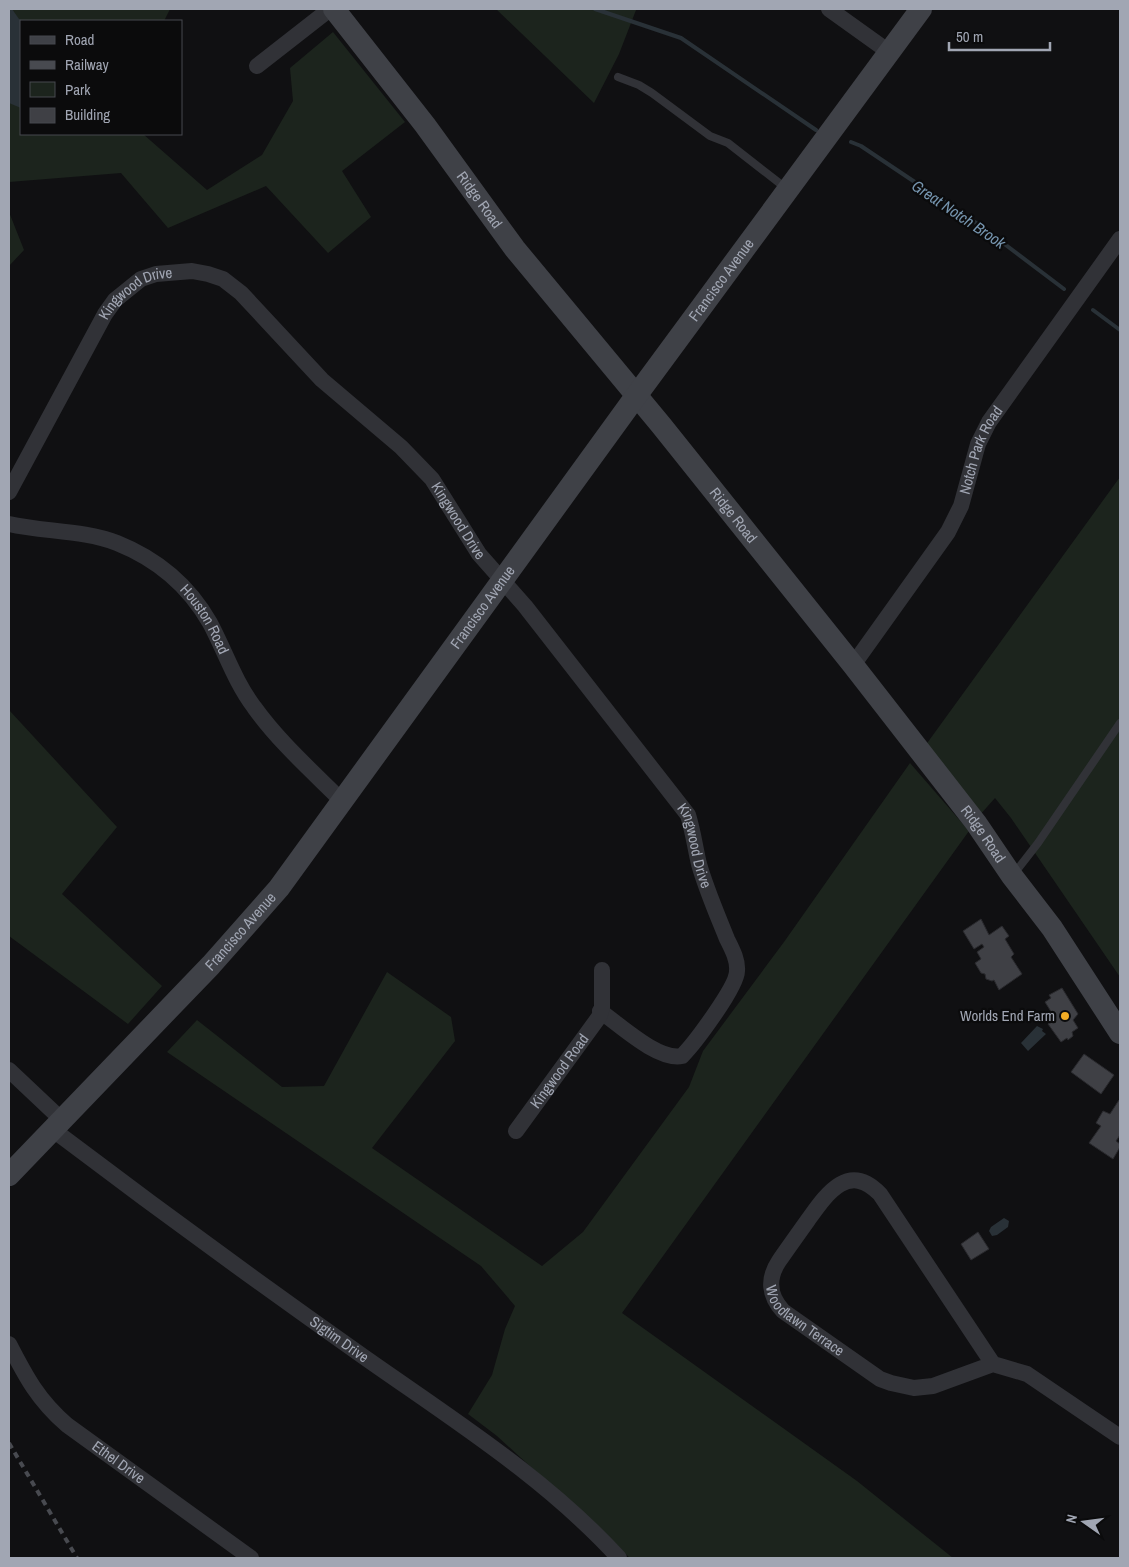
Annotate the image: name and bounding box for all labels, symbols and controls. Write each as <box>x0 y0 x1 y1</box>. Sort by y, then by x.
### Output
legend <box>20 20 182 135</box>
scale bar <box>949 20 1050 52</box>
text: 50 m <box>956 26 983 47</box>
text: Road <box>65 29 94 50</box>
text: Railway <box>65 54 110 75</box>
text: Park <box>65 79 91 100</box>
text: Building <box>65 104 110 125</box>
street label: Ridge Road <box>452 167 508 232</box>
water label: Great Notch Brook <box>908 174 1011 254</box>
street label: Francisco Avenue <box>683 234 759 326</box>
street label: Kingwood Drive <box>93 262 173 323</box>
street label: Notch Park Road <box>954 401 1007 496</box>
street label: Kingwood Drive <box>426 478 490 564</box>
street label: Ridge Road <box>705 483 762 547</box>
street label: Francisco Avenue <box>445 561 520 653</box>
street label: Houston Road <box>176 579 235 657</box>
street label: Kingwood Drive <box>672 798 717 891</box>
street label: Ridge Road <box>956 801 1011 867</box>
street label: Francisco Avenue <box>200 887 281 975</box>
place label: Worlds End Farm <box>960 1005 1055 1026</box>
marker: Worlds End Farm <box>1059 1010 1071 1022</box>
street label: Kingwood Road <box>525 1029 593 1112</box>
street label: Woodlawn Terrace <box>761 1283 849 1361</box>
street label: Sigtim Drive <box>305 1311 374 1367</box>
street label: Ethel Drive <box>88 1436 150 1488</box>
north arrow <box>1059 1497 1109 1547</box>
text: N <box>1062 1513 1081 1525</box>

